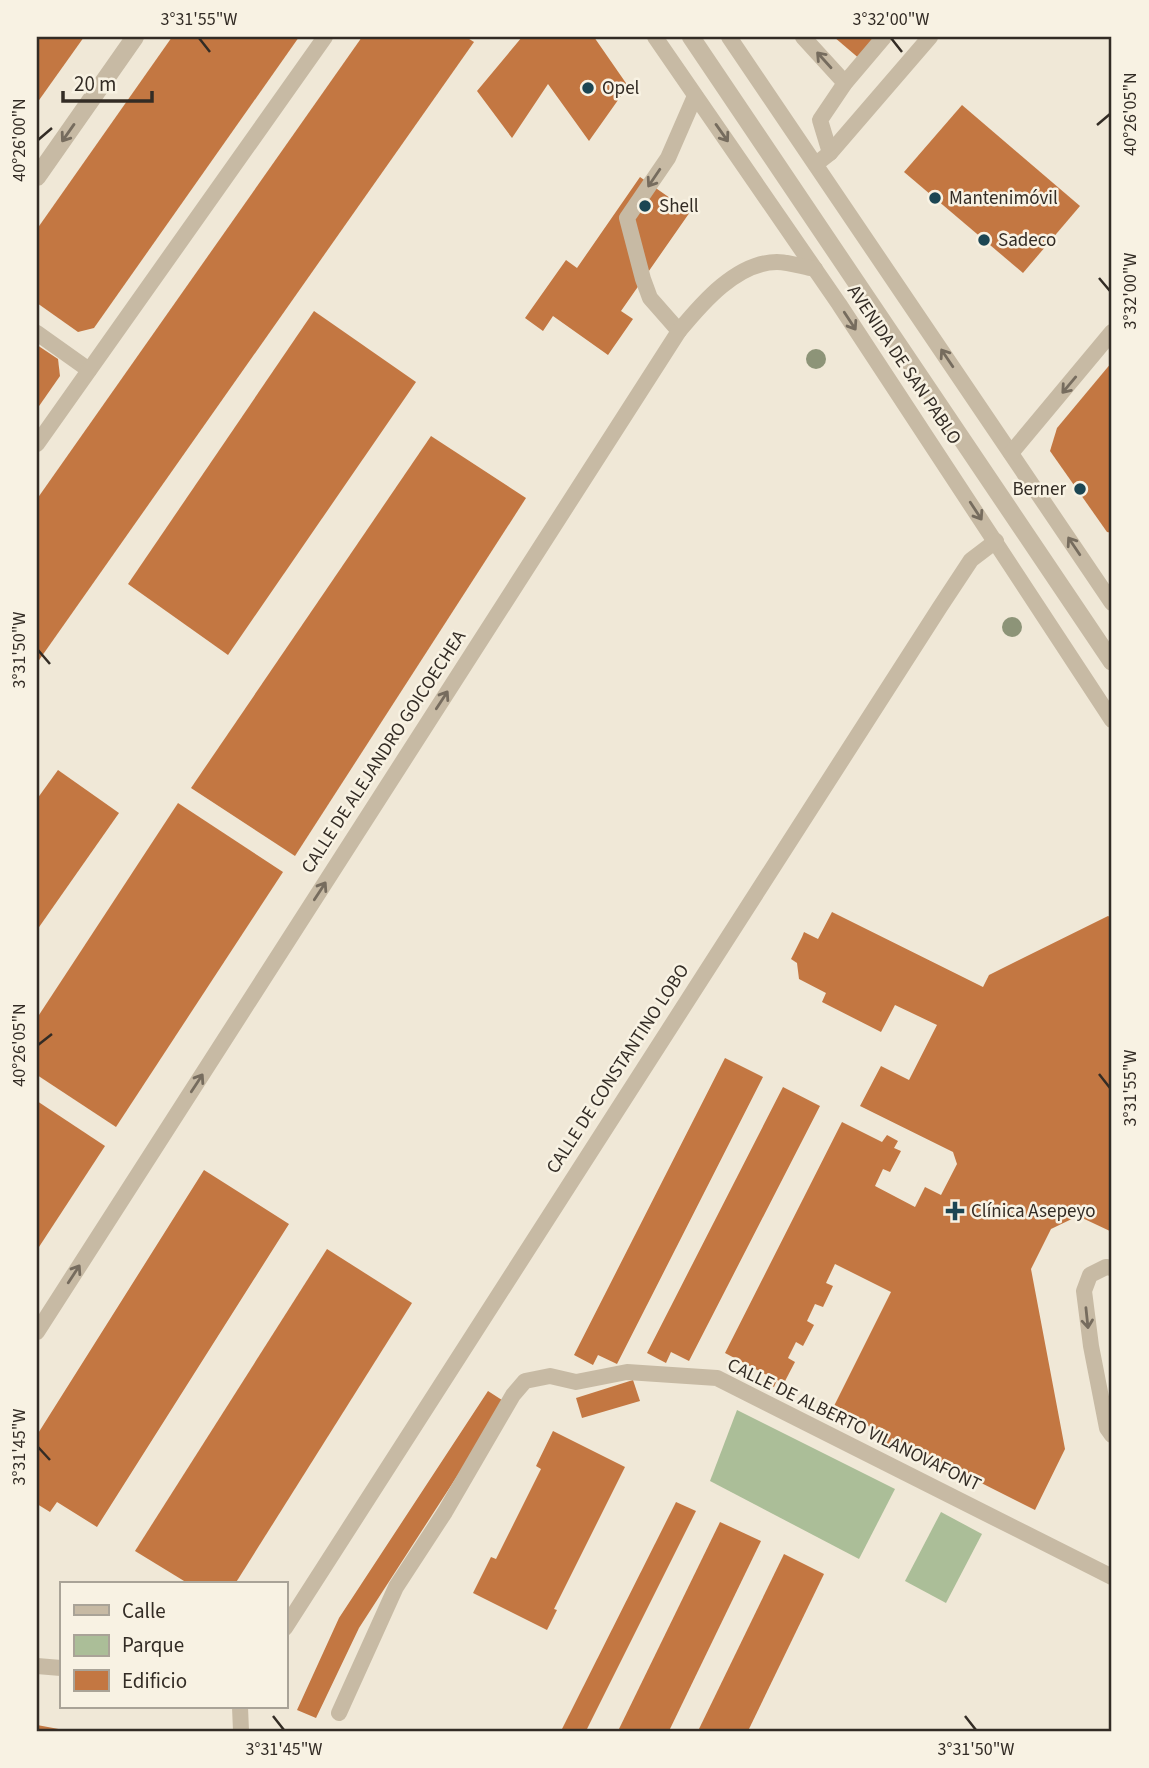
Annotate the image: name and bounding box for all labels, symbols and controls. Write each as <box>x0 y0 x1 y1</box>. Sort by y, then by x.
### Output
text: 3°31'55"W <box>161 7 238 32</box>
text: 3°32'00"W <box>853 7 930 32</box>
one-way arrow <box>816 51 832 69</box>
scale bar <box>63 60 152 104</box>
text: 20 m <box>74 69 116 99</box>
text: 40°26'05"N <box>1118 72 1143 156</box>
place label: Opel <box>602 75 640 102</box>
marker: Opel <box>580 80 596 96</box>
text: 40°26'00"N <box>7 98 32 182</box>
one-way arrow <box>60 123 75 142</box>
one-way arrow <box>714 124 729 143</box>
one-way arrow <box>647 168 661 188</box>
place label: Mantenimóvil <box>949 185 1058 212</box>
marker: Mantenimóvil <box>927 190 943 206</box>
place label: Shell <box>659 193 699 220</box>
marker: Shell <box>637 198 653 214</box>
place label: Sadeco <box>998 227 1056 254</box>
marker: Sadeco <box>976 232 992 248</box>
text: 3°32'00"W <box>1118 253 1143 330</box>
street label: AVENIDA DE SAN PABLO <box>840 280 968 450</box>
one-way arrow <box>843 311 858 330</box>
one-way arrow <box>939 348 953 368</box>
one-way arrow <box>1061 375 1076 393</box>
place label: Berner <box>1012 476 1066 503</box>
marker: Berner <box>1072 481 1088 497</box>
one-way arrow <box>969 500 983 520</box>
one-way arrow <box>1067 537 1081 556</box>
text: 3°31'50"W <box>7 612 32 689</box>
street label: CALLE DE ALEJANDRO GOICOECHEA <box>295 625 473 879</box>
one-way arrow <box>435 691 450 710</box>
one-way arrow <box>313 882 327 902</box>
street label: CALLE DE CONSTANTINO LOBO <box>540 959 696 1179</box>
text: 40°26'05"N <box>7 1003 32 1087</box>
text: 3°31'55"W <box>1118 1050 1143 1127</box>
one-way arrow <box>189 1074 204 1093</box>
place label: Clínica Asepeyo <box>971 1198 1096 1225</box>
marker: Clínica Asepeyo <box>945 1201 965 1221</box>
one-way arrow <box>67 1265 81 1285</box>
one-way arrow <box>1081 1307 1094 1329</box>
street label: CALLE DE ALBERTO VILANOVAFONT <box>722 1352 986 1498</box>
text: 3°31'45"W <box>7 1409 32 1486</box>
legend <box>60 1582 287 1708</box>
text: Calle <box>122 1596 166 1626</box>
text: Parque <box>122 1630 184 1660</box>
text: Edificio <box>122 1666 187 1696</box>
text: 3°31'45"W <box>246 1737 323 1762</box>
text: 3°31'50"W <box>938 1737 1015 1762</box>

